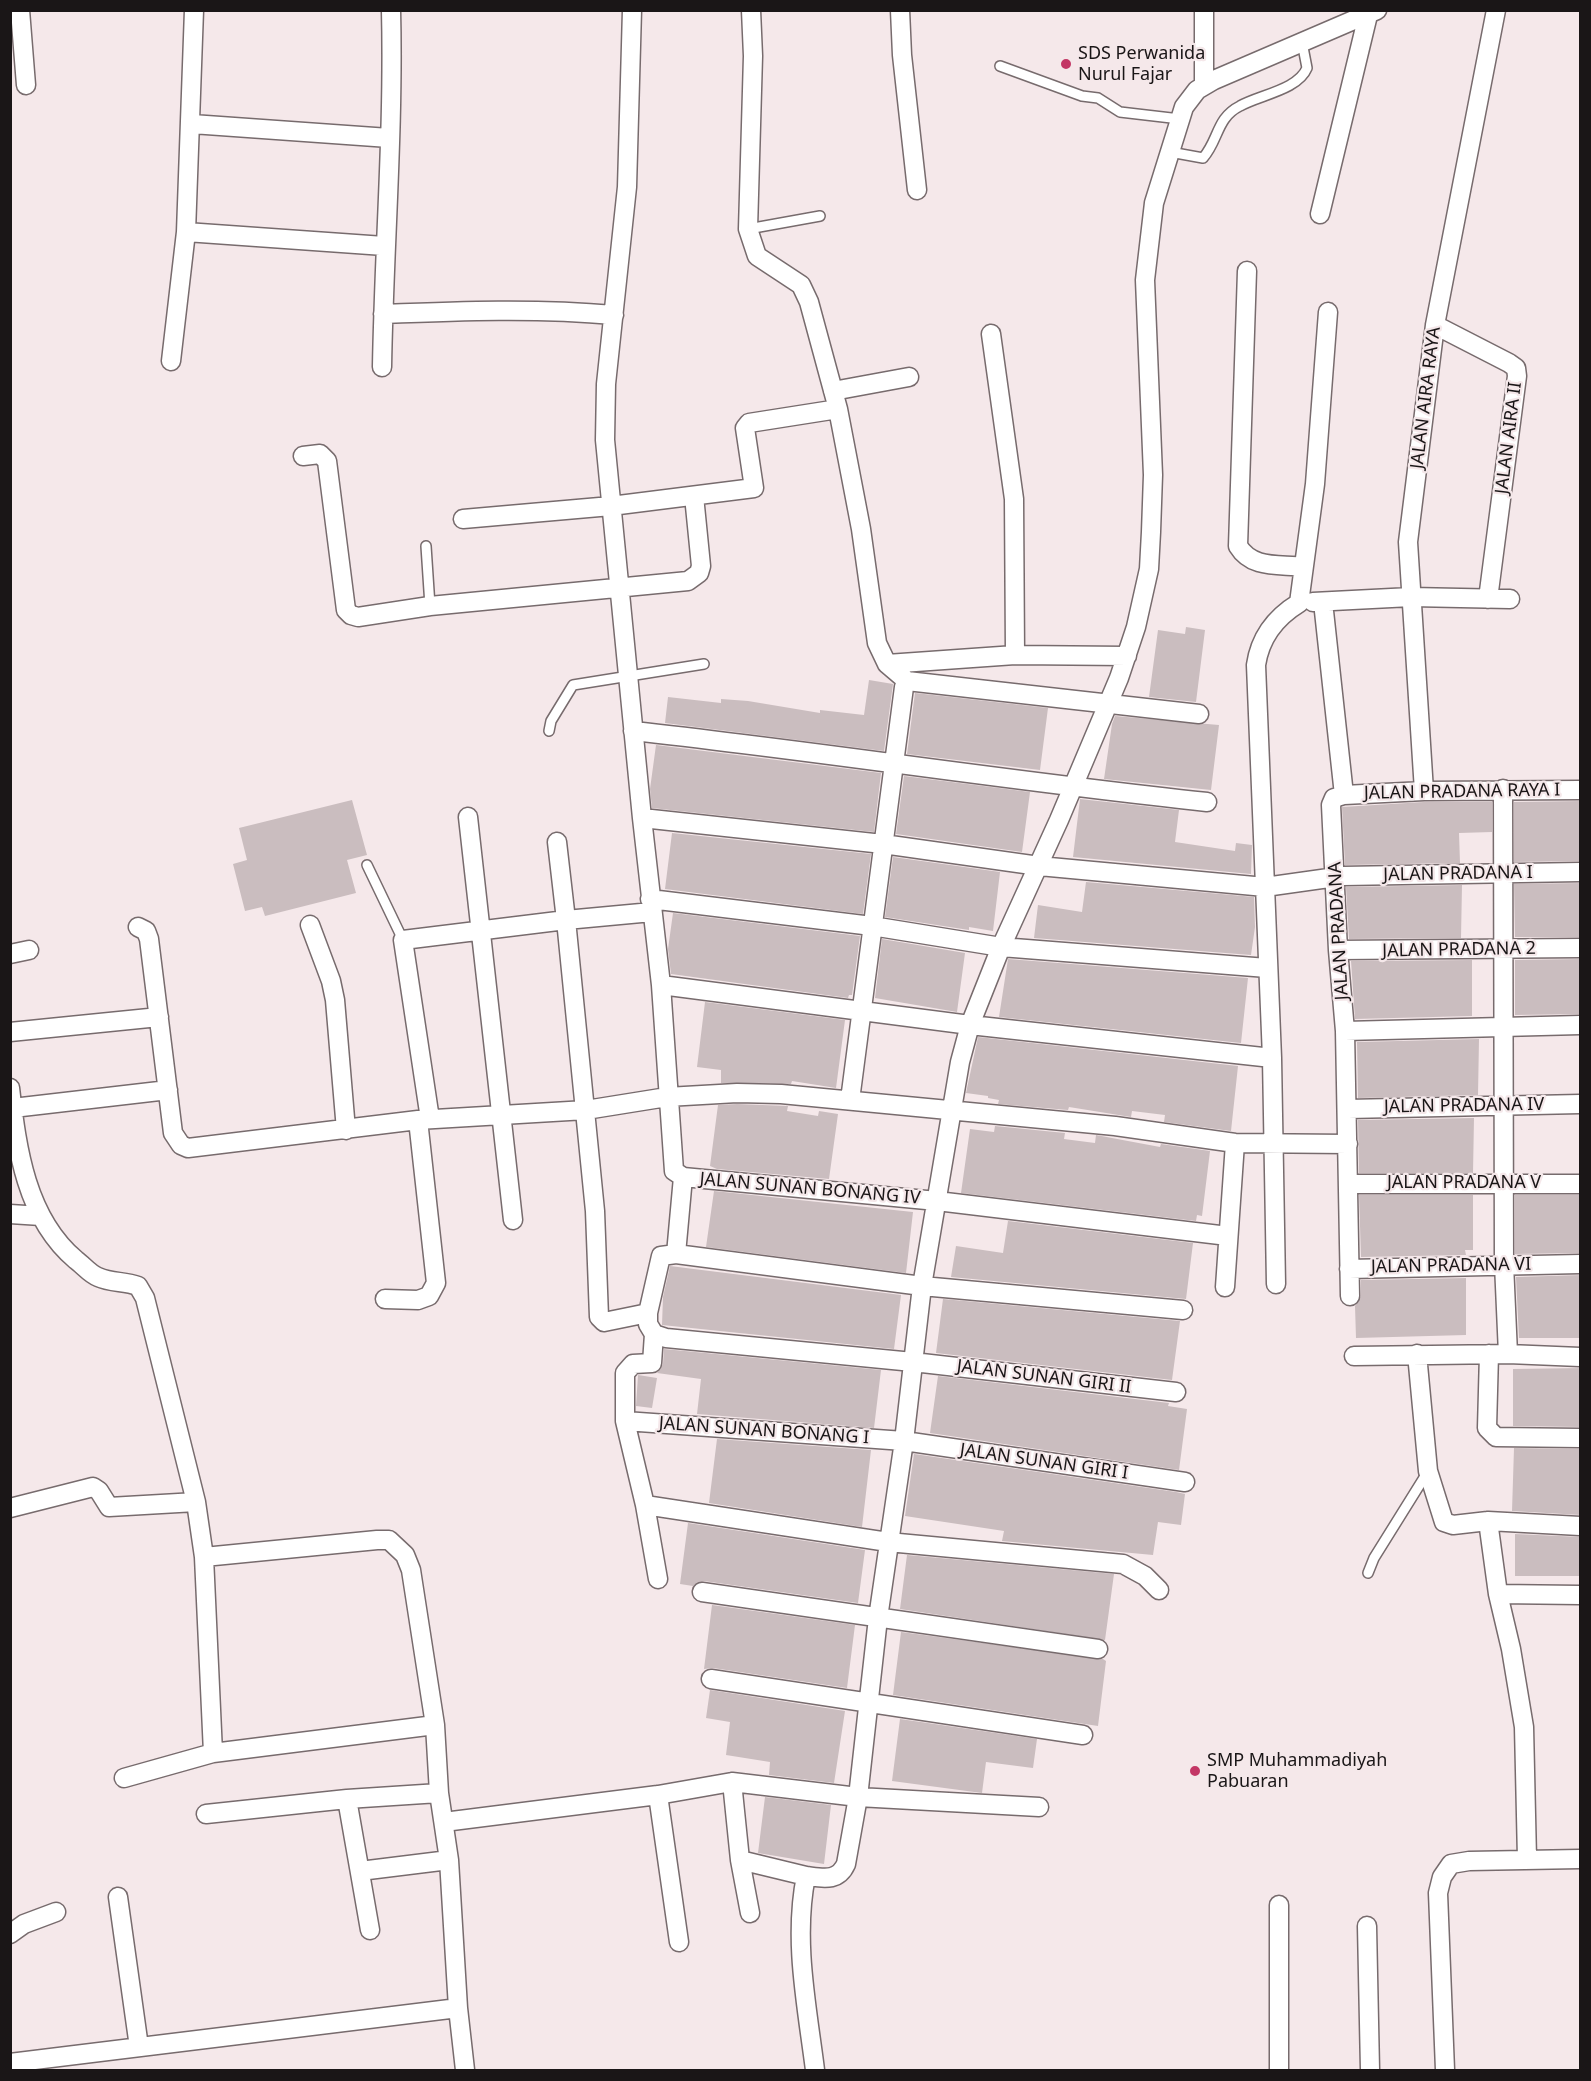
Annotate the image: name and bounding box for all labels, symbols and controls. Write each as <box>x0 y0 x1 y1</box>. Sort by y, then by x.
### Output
place label: SDS Perwanida Nurul Fajar <box>1078 43 1205 86</box>
marker: SDS Perwanida Nurul Fajar <box>1059 57 1073 71</box>
street label: JALAN AIRA RAYA <box>1407 326 1445 470</box>
street label: JALAN AIRA II <box>1491 381 1527 495</box>
street label: JALAN PRADANA RAYA I <box>1364 779 1560 805</box>
street label: JALAN PRADANA <box>1325 861 1353 1001</box>
street label: JALAN PRADANA I <box>1383 862 1533 886</box>
street label: JALAN PRADANA 2 <box>1382 938 1536 962</box>
street label: JALAN PRADANA IV <box>1384 1094 1544 1118</box>
street label: JALAN SUNAN BONANG IV <box>699 1169 921 1209</box>
street label: JALAN PRADANA V <box>1387 1172 1541 1194</box>
street label: JALAN PRADANA VI <box>1371 1254 1531 1278</box>
street label: JALAN SUNAN GIRI II <box>955 1356 1133 1398</box>
street label: JALAN SUNAN BONANG I <box>658 1413 870 1449</box>
street label: JALAN SUNAN GIRI I <box>959 1440 1129 1484</box>
place label: SMP Muhammadiyah Pabuaran <box>1207 1750 1387 1792</box>
marker: SMP Muhammadiyah Pabuaran <box>1188 1764 1202 1778</box>

